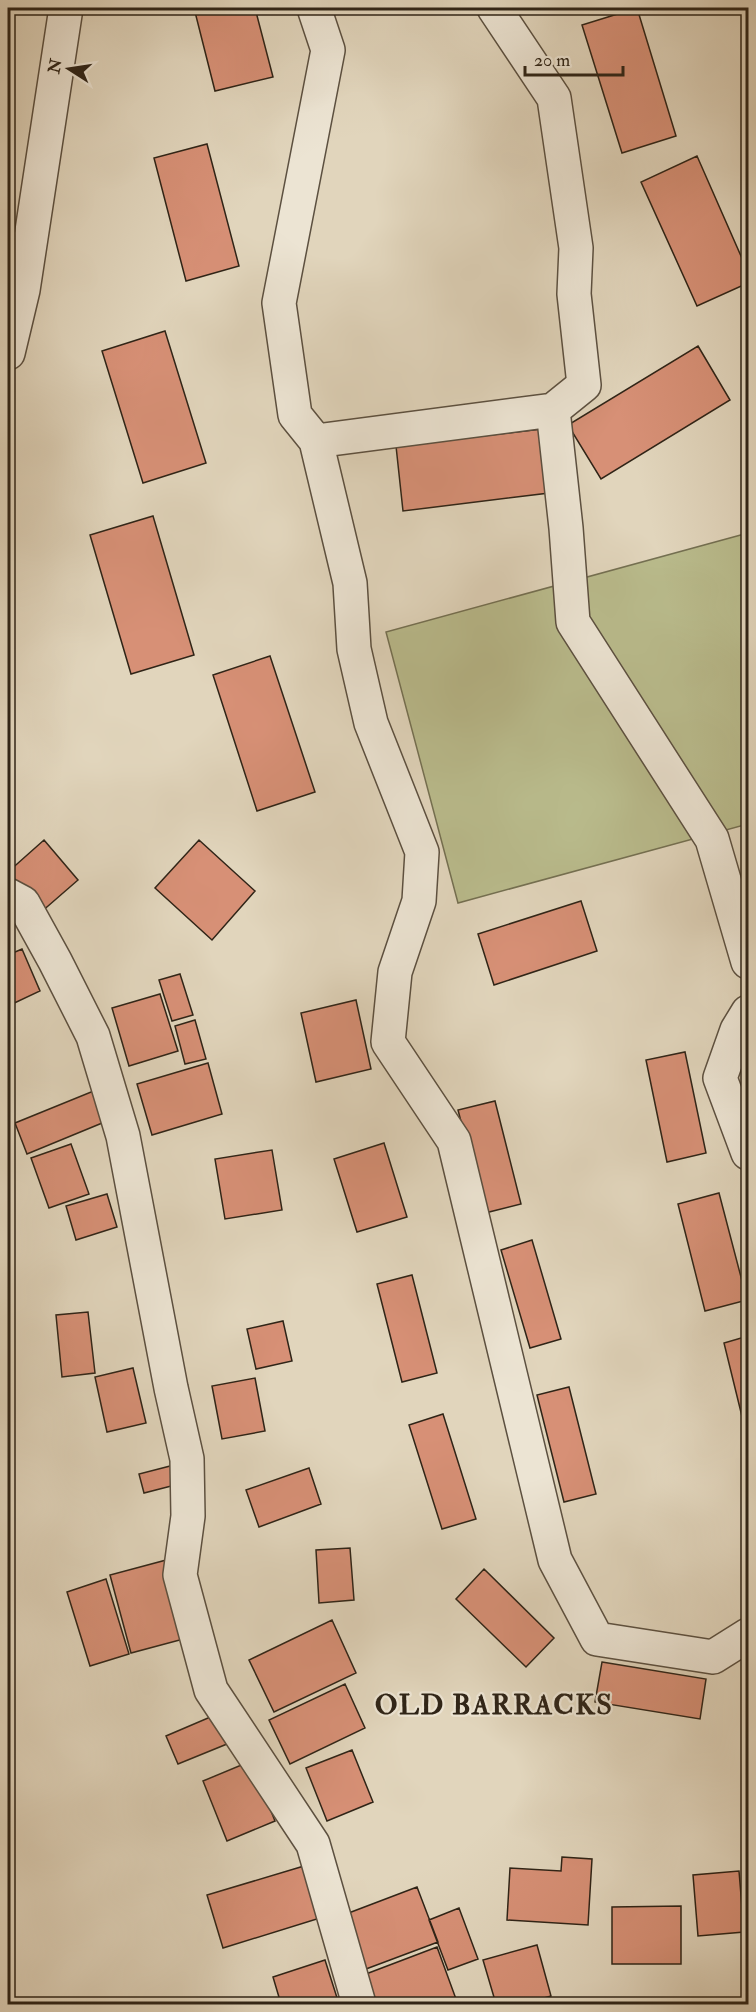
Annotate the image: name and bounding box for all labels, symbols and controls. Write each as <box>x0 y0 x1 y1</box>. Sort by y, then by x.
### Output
north arrow <box>39 39 99 99</box>
scale bar <box>525 39 622 77</box>
text: 20 m <box>534 49 570 72</box>
text: N <box>44 56 67 76</box>
district label: OLD BARRACKS <box>375 1688 613 1723</box>

